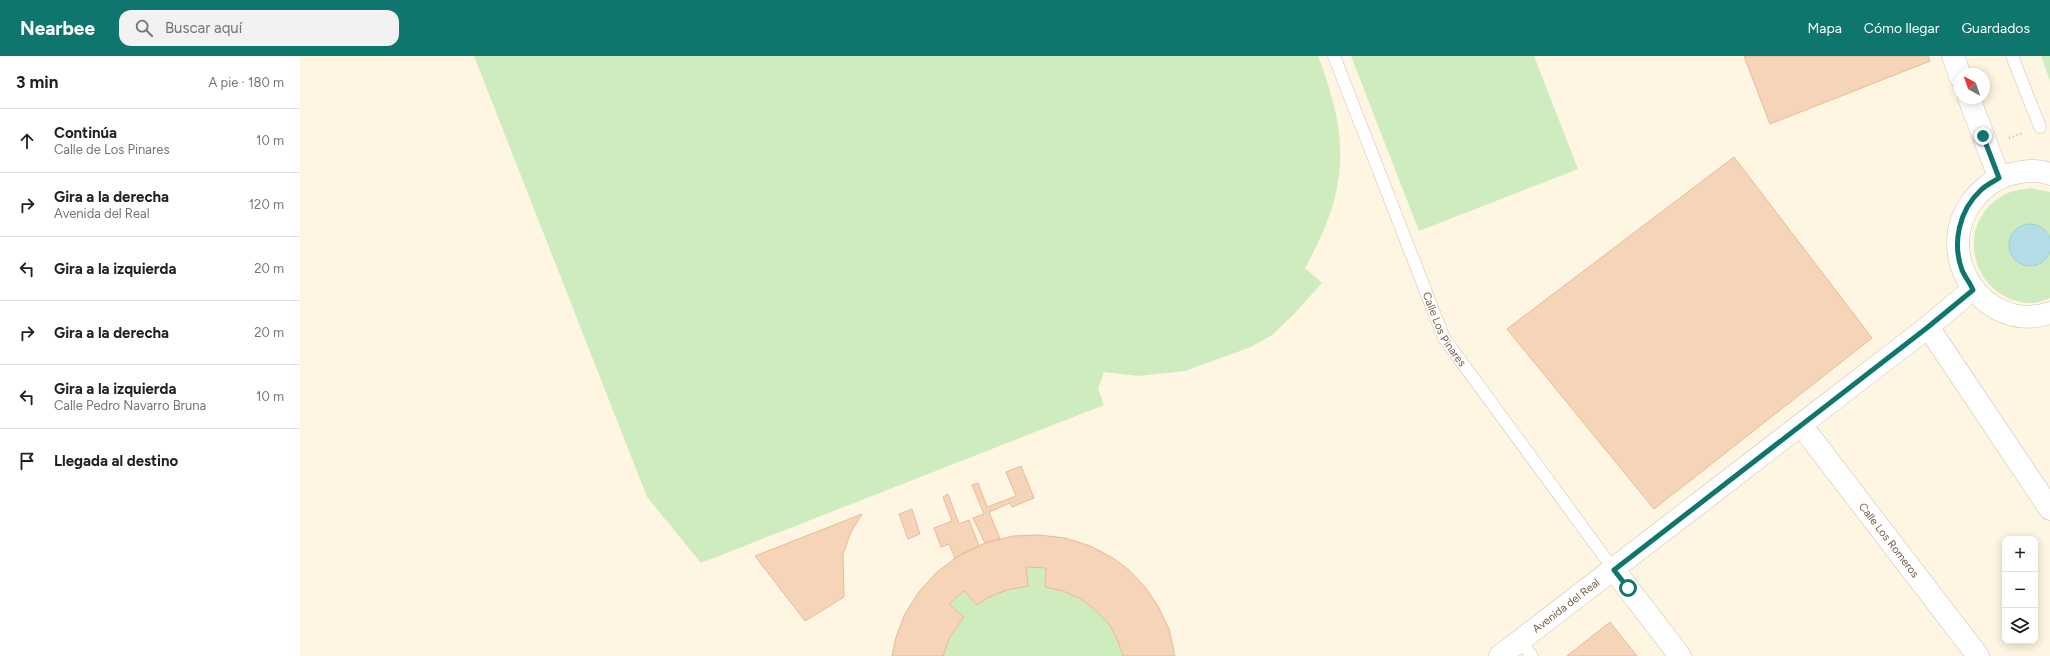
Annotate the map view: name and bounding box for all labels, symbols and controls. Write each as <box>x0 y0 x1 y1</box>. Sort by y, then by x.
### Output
search box <box>119 10 399 46</box>
text: Nearbee <box>20 17 95 40</box>
icon: search <box>133 17 155 39</box>
text: Buscar aquí <box>165 19 242 37</box>
text: Mapa <box>1807 20 1842 37</box>
text: Cómo llegar <box>1864 20 1939 37</box>
text: Guardados <box>1961 20 2030 37</box>
north arrow <box>1954 68 1990 104</box>
text: 3 min <box>16 72 58 92</box>
text: A pie · 180 m <box>209 75 284 90</box>
text: Continúa <box>54 124 117 142</box>
route end <box>1974 127 1992 145</box>
icon: ahead <box>16 130 38 152</box>
text: 10 m <box>256 133 284 148</box>
text: Calle de Los Pinares <box>54 142 170 157</box>
text: Gira a la derecha <box>54 188 169 206</box>
icon: right <box>16 194 38 216</box>
text: 120 m <box>249 197 284 212</box>
text: Avenida del Real <box>54 206 150 221</box>
icon: left <box>16 258 38 280</box>
text: Gira a la izquierda <box>54 260 176 278</box>
text: 20 m <box>254 261 284 276</box>
street label: Calle Los Pinares <box>1420 290 1469 369</box>
icon: right <box>16 322 38 344</box>
text: Gira a la derecha <box>54 324 169 342</box>
text: 20 m <box>254 325 284 340</box>
text: Gira a la izquierda <box>54 380 176 398</box>
icon: left <box>16 386 38 408</box>
text: 10 m <box>256 389 284 404</box>
text: Calle Pedro Navarro Bruna <box>54 398 206 413</box>
icon: arrive <box>16 450 38 472</box>
text: Llegada al destino <box>54 452 178 470</box>
street label: Calle Los Romeros <box>1856 500 1922 580</box>
map controls <box>2002 536 2038 644</box>
button: + <box>2002 536 2038 572</box>
button: − <box>2002 572 2038 608</box>
street label: Avenida del Real <box>1530 576 1602 636</box>
route start <box>1619 579 1637 597</box>
button: layers <box>2002 608 2038 644</box>

